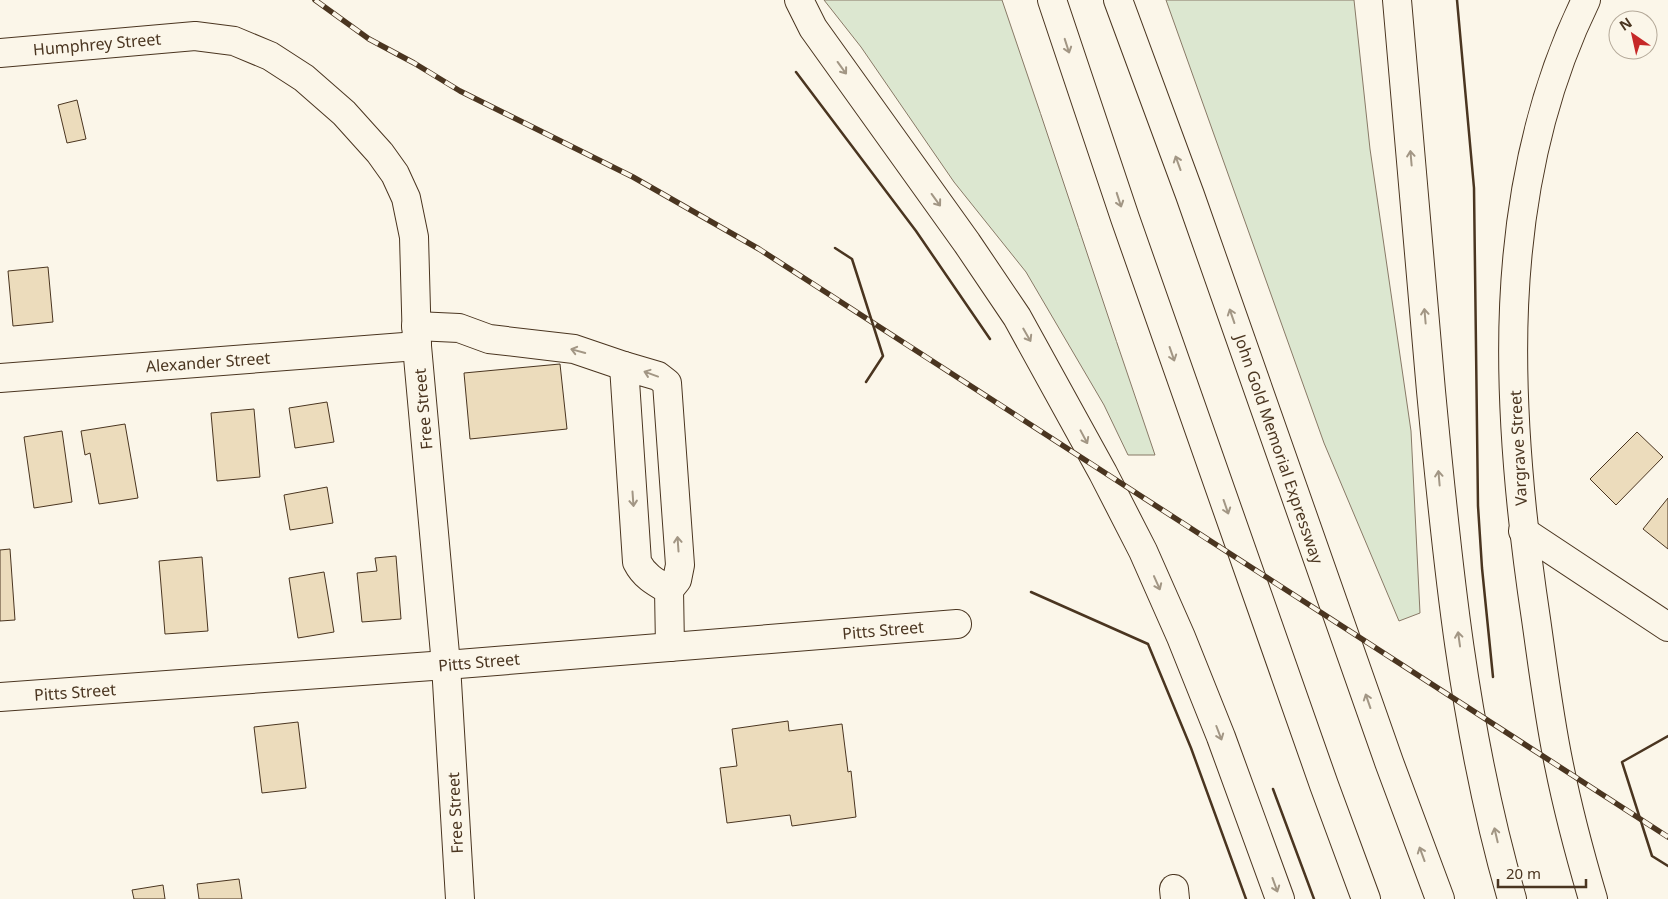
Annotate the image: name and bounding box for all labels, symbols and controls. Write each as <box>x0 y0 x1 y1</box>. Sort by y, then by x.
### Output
north arrow <box>1608 10 1658 60</box>
text: N <box>1615 13 1635 35</box>
street label: Humphrey Street <box>32 27 162 61</box>
one-way arrow <box>1063 38 1072 54</box>
one-way arrow <box>837 60 847 74</box>
one-way arrow <box>1406 150 1415 166</box>
one-way arrow <box>1173 156 1182 171</box>
one-way arrow <box>1115 192 1124 208</box>
one-way arrow <box>931 193 942 206</box>
one-way arrow <box>1227 308 1237 324</box>
one-way arrow <box>1420 309 1430 325</box>
one-way arrow <box>1022 327 1032 341</box>
street label: John Gold Memorial Expressway <box>1229 330 1329 567</box>
one-way arrow <box>1168 345 1178 361</box>
one-way arrow <box>570 346 586 355</box>
street label: Alexander Street <box>145 347 271 377</box>
street label: Free Street <box>408 367 438 451</box>
one-way arrow <box>644 369 659 378</box>
street label: Vargrave Street <box>1504 389 1532 506</box>
one-way arrow <box>1080 429 1089 444</box>
one-way arrow <box>1434 470 1444 486</box>
one-way arrow <box>628 491 637 507</box>
one-way arrow <box>1222 499 1231 514</box>
one-way arrow <box>673 537 683 553</box>
one-way arrow <box>1152 575 1162 590</box>
street label: Pitts Street <box>841 615 925 645</box>
one-way arrow <box>1453 632 1463 648</box>
street label: Pitts Street <box>437 647 521 677</box>
street label: Pitts Street <box>33 678 117 706</box>
one-way arrow <box>1363 693 1372 709</box>
one-way arrow <box>1215 724 1224 740</box>
street label: Free Street <box>442 772 468 854</box>
one-way arrow <box>1491 827 1500 843</box>
one-way arrow <box>1417 846 1426 862</box>
scale bar <box>1498 856 1586 888</box>
text: 20 m <box>1506 863 1541 883</box>
one-way arrow <box>1271 877 1280 892</box>

